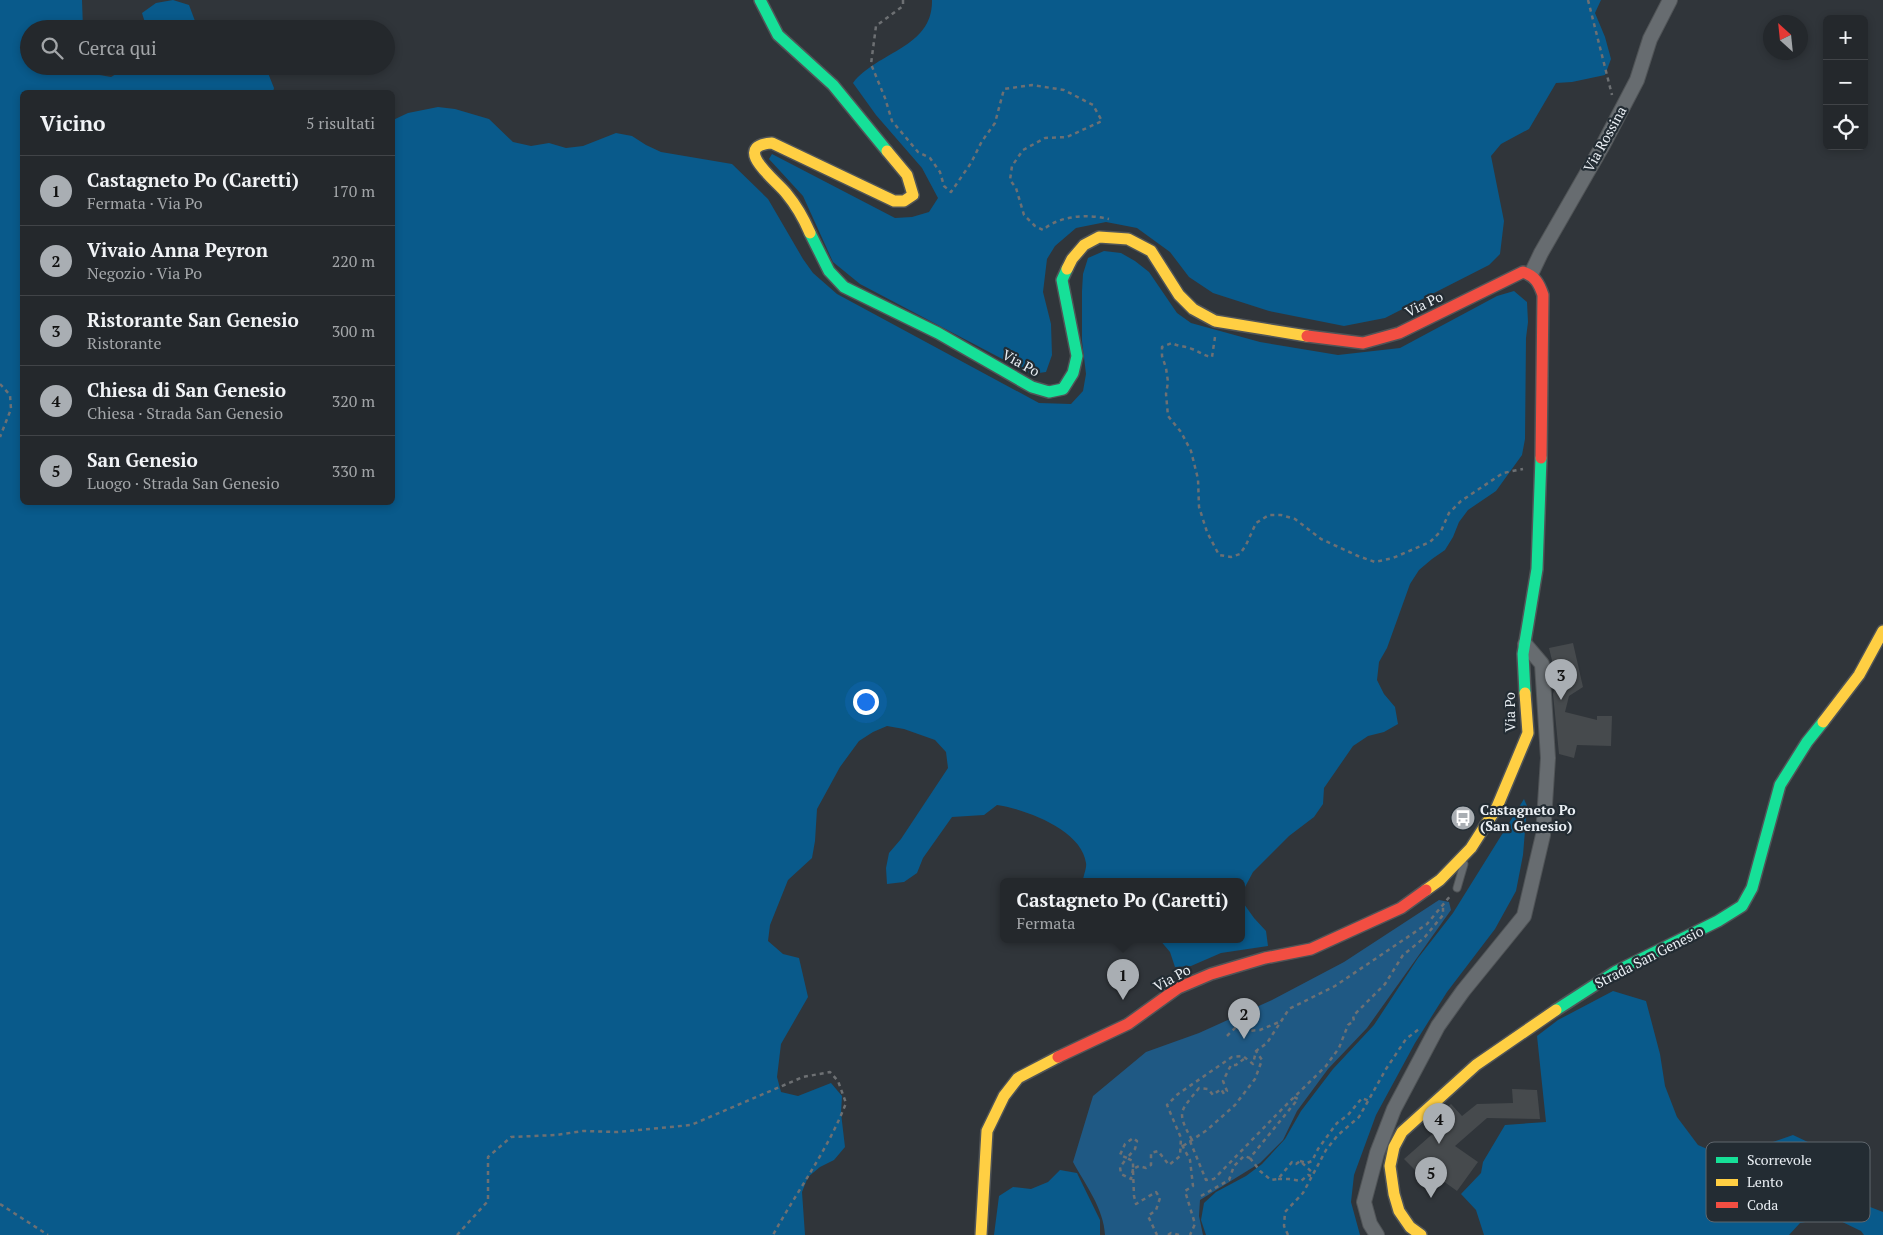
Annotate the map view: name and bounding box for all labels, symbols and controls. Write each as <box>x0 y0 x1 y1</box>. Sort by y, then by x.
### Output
north arrow <box>1763 15 1808 60</box>
map controls <box>1823 15 1868 150</box>
button: + <box>1823 15 1868 60</box>
search box <box>20 20 395 75</box>
icon: search <box>38 34 66 62</box>
text: Cerca qui <box>78 35 157 60</box>
button: − <box>1823 60 1868 105</box>
street label: Via Rossina <box>1579 102 1630 175</box>
button: locate <box>1823 105 1868 150</box>
text: Vicino <box>40 109 106 137</box>
text: 5 risultati <box>306 112 375 134</box>
text: Castagneto Po (Caretti) <box>87 167 299 192</box>
text: 1 <box>51 180 61 202</box>
text: 170 m <box>332 180 375 202</box>
text: Fermata · Via Po <box>87 192 203 214</box>
text: Vivaio Anna Peyron <box>87 237 268 262</box>
text: 2 <box>51 250 61 272</box>
text: 220 m <box>332 250 375 272</box>
text: Negozio · Via Po <box>87 262 202 284</box>
street label: Via Po <box>1402 286 1446 321</box>
text: Ristorante San Genesio <box>87 307 299 332</box>
text: 3 <box>51 320 61 342</box>
text: 300 m <box>332 320 375 342</box>
text: Ristorante <box>87 332 161 354</box>
street label: Via Po <box>999 345 1044 381</box>
text: Chiesa di San Genesio <box>87 377 286 402</box>
text: 4 <box>51 390 61 412</box>
text: 320 m <box>332 390 375 412</box>
text: Chiesa · Strada San Genesio <box>87 402 283 424</box>
text: San Genesio <box>87 447 198 472</box>
text: 5 <box>51 460 61 482</box>
text: 330 m <box>332 460 375 482</box>
text: Luogo · Strada San Genesio <box>87 472 280 494</box>
pin: 3 <box>1545 659 1577 700</box>
your location <box>853 689 879 715</box>
street label: Via Po <box>1500 692 1519 732</box>
place label: Castagneto Po (San Genesio) <box>1480 800 1576 835</box>
bus stop icon: Castagneto Po (San Genesio) <box>1450 805 1476 831</box>
popup <box>1000 878 1245 943</box>
text: Castagneto Po (Caretti) <box>1017 887 1228 912</box>
text: Fermata <box>1017 912 1075 934</box>
street label: Strada San Genesio <box>1591 921 1707 992</box>
pin: 1 <box>1107 959 1139 1000</box>
street label: Via Po <box>1150 959 1194 996</box>
pin: 2 <box>1228 998 1260 1039</box>
pin: 4 <box>1423 1103 1455 1144</box>
legend <box>1706 1142 1870 1222</box>
text: Scorrevole <box>1747 1150 1812 1169</box>
pin: 5 <box>1415 1157 1447 1198</box>
text: Lento <box>1747 1172 1783 1191</box>
text: Coda <box>1747 1195 1778 1214</box>

